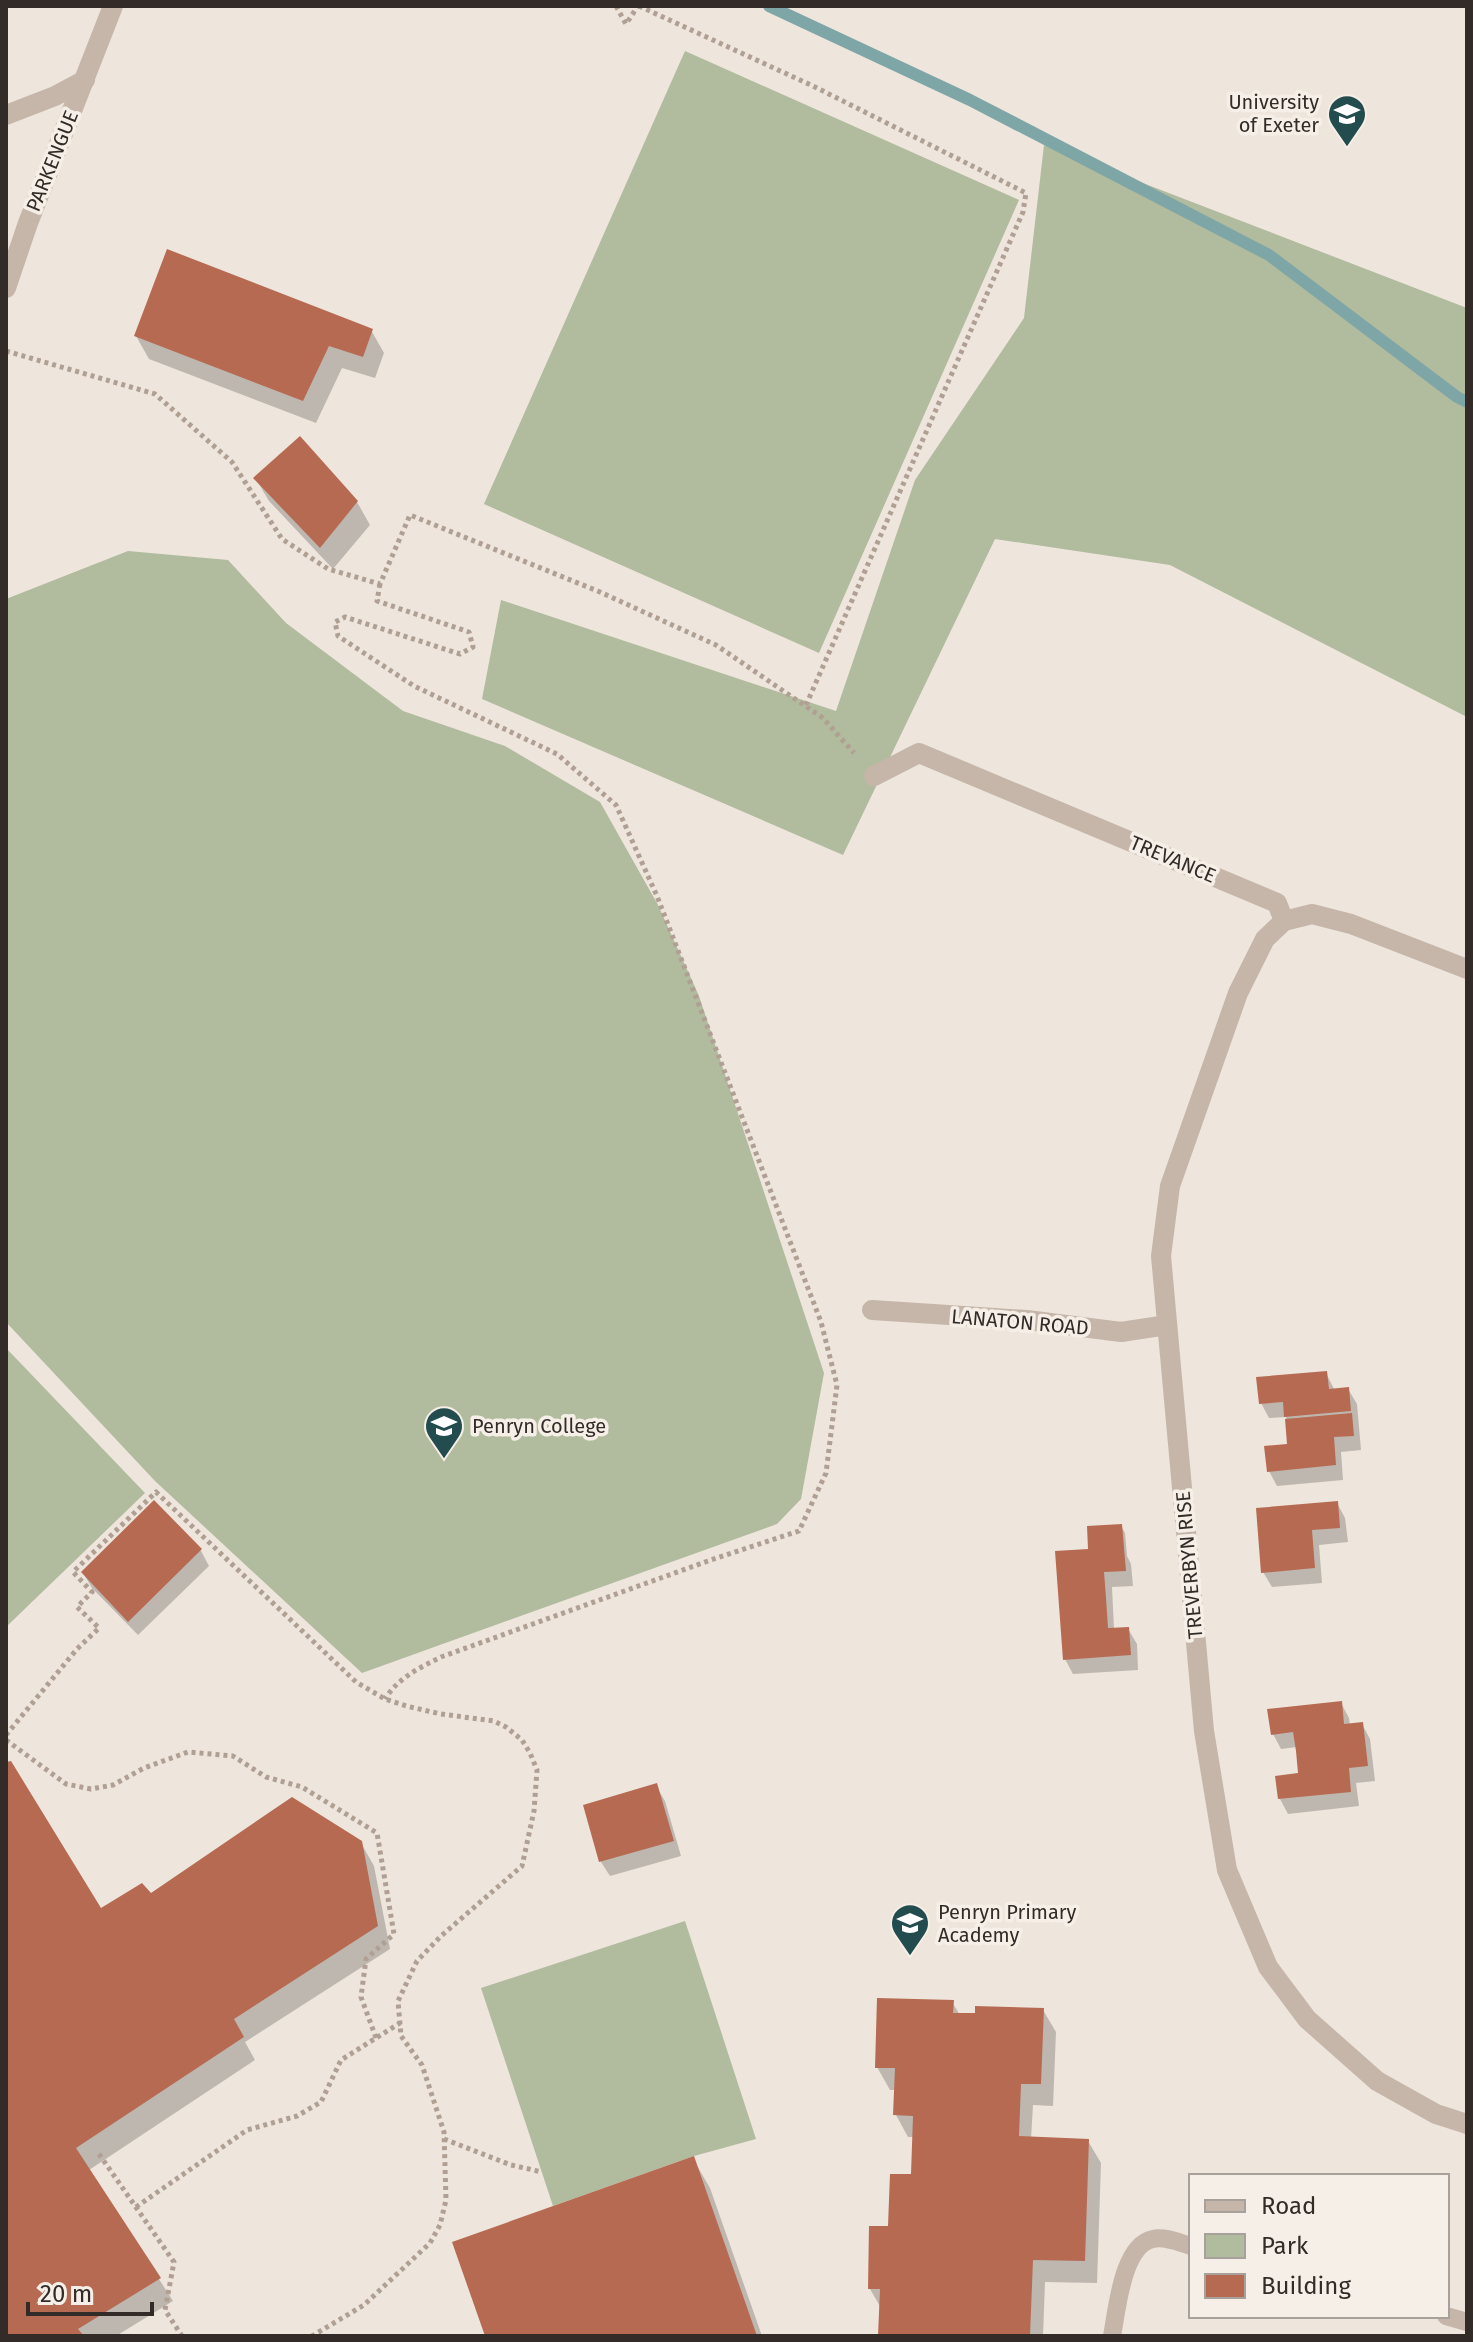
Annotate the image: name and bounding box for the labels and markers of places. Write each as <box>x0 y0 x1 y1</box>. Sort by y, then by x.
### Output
place label: University of Exeter <box>1228 90 1319 137</box>
school or university icon: University of Exeter <box>1326 93 1368 148</box>
school or university icon: Penryn College <box>423 1405 465 1460</box>
place label: Penryn College <box>472 1414 606 1438</box>
place label: Penryn Primary Academy <box>938 1900 1077 1947</box>
school or university icon: Penryn Primary Academy <box>889 1902 931 1957</box>

